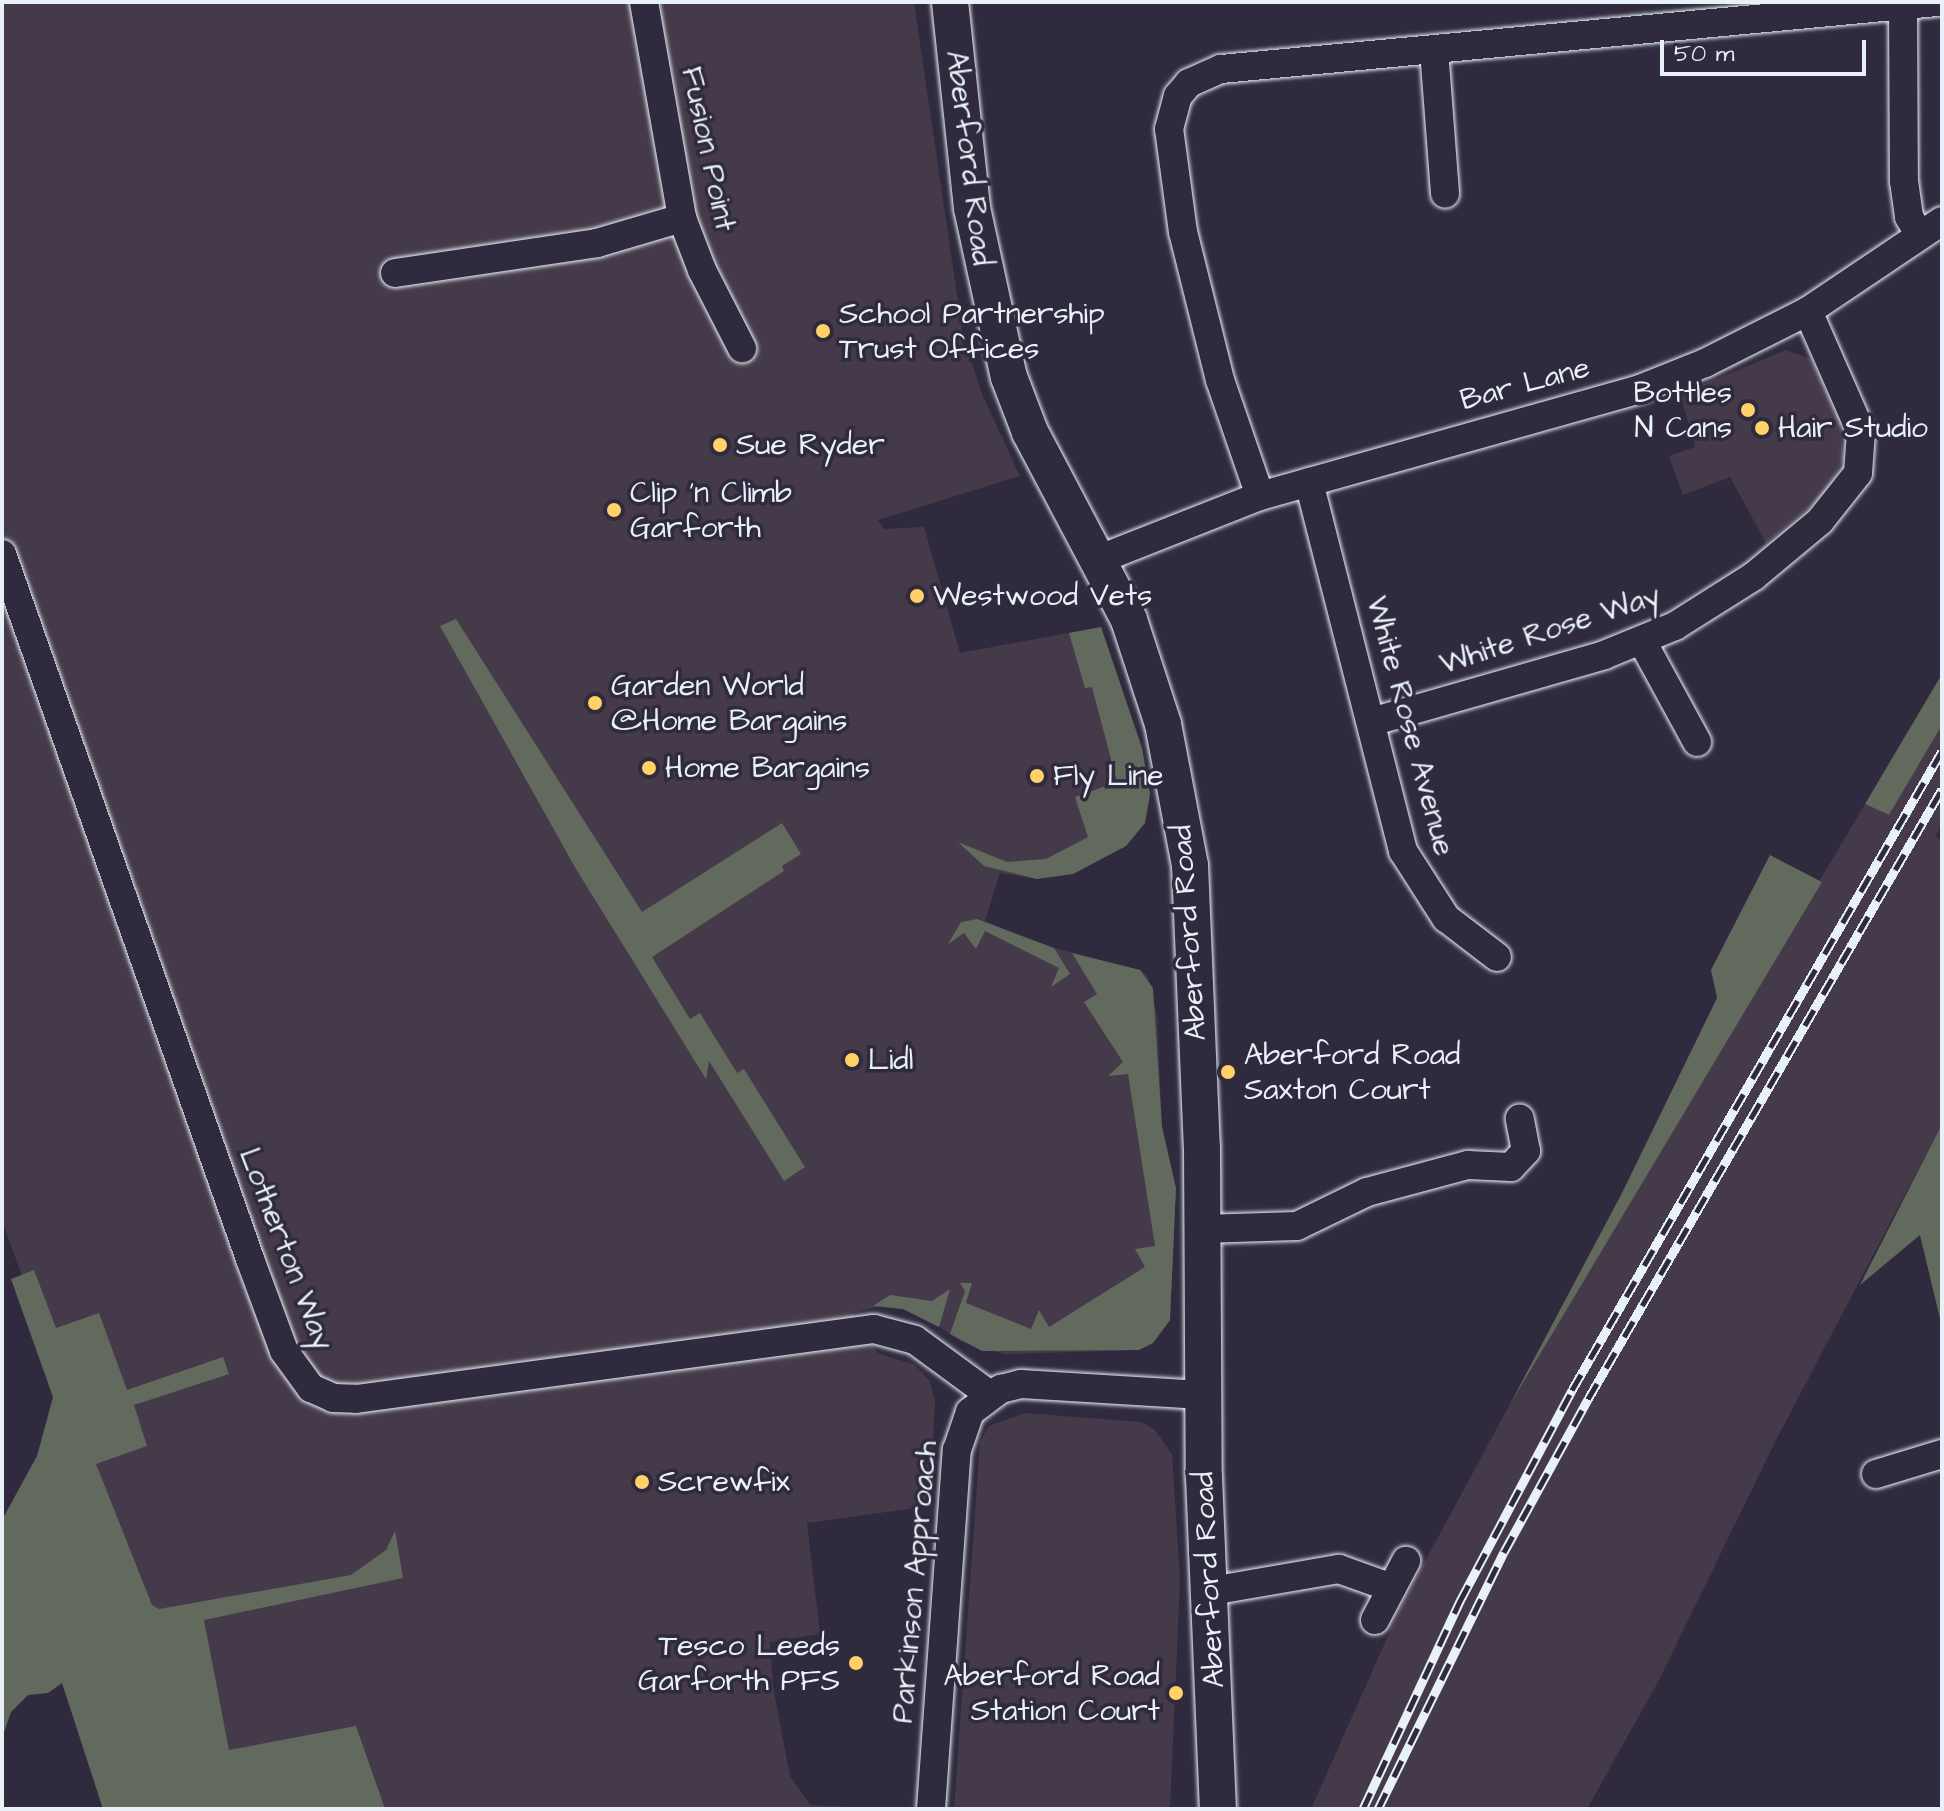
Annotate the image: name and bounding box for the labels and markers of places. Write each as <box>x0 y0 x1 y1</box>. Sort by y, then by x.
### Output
place label: School Partnership Trust Offices <box>839 296 1105 366</box>
marker: School Partnership Trust Offices <box>814 322 832 340</box>
place label: Bottles N Cans <box>1634 375 1732 446</box>
marker: Bottles N Cans <box>1739 401 1757 419</box>
place label: Hair Studio <box>1778 410 1928 446</box>
marker: Hair Studio <box>1753 419 1771 437</box>
place label: Sue Ryder <box>736 427 885 463</box>
marker: Sue Ryder <box>711 436 729 454</box>
place label: Clip 'n Climb Garforth <box>630 475 792 546</box>
marker: Clip 'n Climb Garforth <box>605 501 623 519</box>
place label: Westwood Vets <box>933 578 1152 614</box>
marker: Westwood Vets <box>908 587 926 605</box>
place label: Garden World @Home Bargains <box>611 668 847 738</box>
marker: Garden World @Home Bargains <box>586 694 604 712</box>
place label: Home Bargains <box>665 750 870 786</box>
place label: Fly Line <box>1053 758 1164 794</box>
marker: Home Bargains <box>640 759 658 777</box>
marker: Fly Line <box>1028 767 1046 785</box>
place label: Aberford Road Saxton Court <box>1244 1037 1460 1108</box>
place label: Lidl <box>868 1042 913 1078</box>
marker: Lidl <box>843 1051 861 1069</box>
marker: Aberford Road Saxton Court <box>1219 1063 1237 1081</box>
place label: Screwfix <box>658 1464 790 1500</box>
marker: Screwfix <box>633 1473 651 1491</box>
place label: Tesco Leeds Garforth PFS <box>638 1628 840 1698</box>
marker: Tesco Leeds Garforth PFS <box>847 1654 865 1672</box>
place label: Aberford Road Station Court <box>944 1658 1160 1728</box>
marker: Aberford Road Station Court <box>1167 1684 1185 1702</box>

